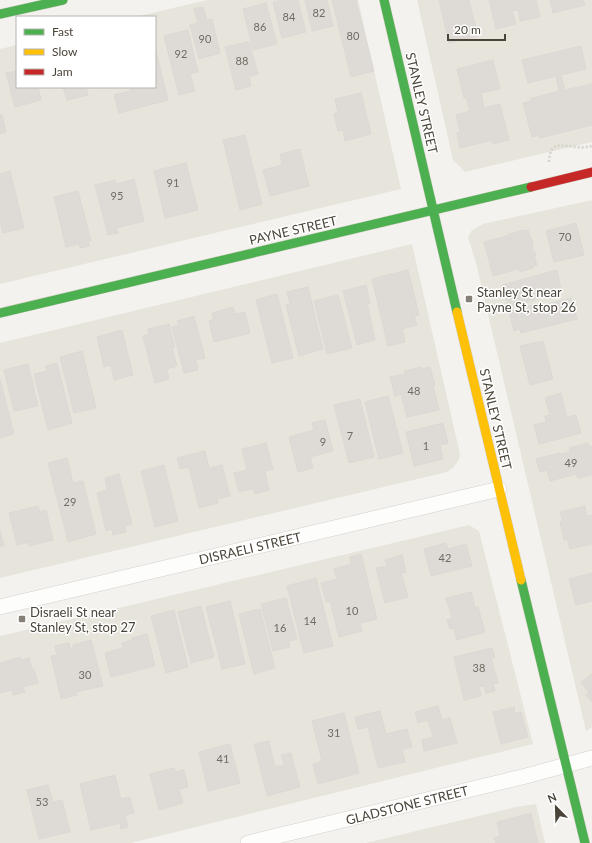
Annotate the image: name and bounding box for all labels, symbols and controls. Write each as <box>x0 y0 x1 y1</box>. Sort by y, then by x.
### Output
house number: 82 <box>313 6 325 19</box>
house number: 84 <box>283 10 296 23</box>
legend <box>16 16 156 88</box>
scale bar <box>448 16 505 42</box>
house number: 86 <box>254 20 266 33</box>
text: 20 m <box>454 22 481 37</box>
text: Fast <box>52 24 74 39</box>
house number: 80 <box>347 29 360 42</box>
house number: 90 <box>199 32 212 45</box>
text: Slow <box>52 44 78 59</box>
house number: 92 <box>175 47 187 60</box>
street label: STANLEY STREET <box>403 51 441 155</box>
house number: 88 <box>236 54 248 67</box>
text: Jam <box>52 64 73 79</box>
house number: 91 <box>167 176 179 189</box>
house number: 95 <box>111 189 123 202</box>
street label: PAYNE STREET <box>248 212 339 248</box>
house number: 70 <box>559 230 572 243</box>
place label: Stanley St near Payne St, stop 26 <box>477 284 576 315</box>
marker: Stanley St near Payne St, stop 26 <box>464 294 474 304</box>
street label: STANLEY STREET <box>477 367 515 471</box>
house number: 48 <box>408 384 420 397</box>
house number: 7 <box>347 429 353 442</box>
house number: 9 <box>320 435 326 448</box>
house number: 1 <box>423 439 429 452</box>
house number: 49 <box>565 456 577 469</box>
house number: 29 <box>64 495 76 508</box>
street label: DISRAELI STREET <box>197 528 303 568</box>
house number: 42 <box>439 551 451 564</box>
place label: Disraeli St near Stanley St, stop 27 <box>30 604 136 635</box>
house number: 10 <box>346 604 359 617</box>
marker: Disraeli St near Stanley St, stop 27 <box>17 614 27 624</box>
house number: 14 <box>304 614 317 627</box>
house number: 16 <box>274 621 286 634</box>
house number: 38 <box>473 661 485 674</box>
house number: 30 <box>79 668 92 681</box>
house number: 31 <box>328 726 340 739</box>
house number: 41 <box>217 752 229 765</box>
street label: GLADSTONE STREET <box>344 782 470 828</box>
north arrow <box>536 787 576 827</box>
text: N <box>545 790 558 805</box>
house number: 53 <box>36 795 48 808</box>

